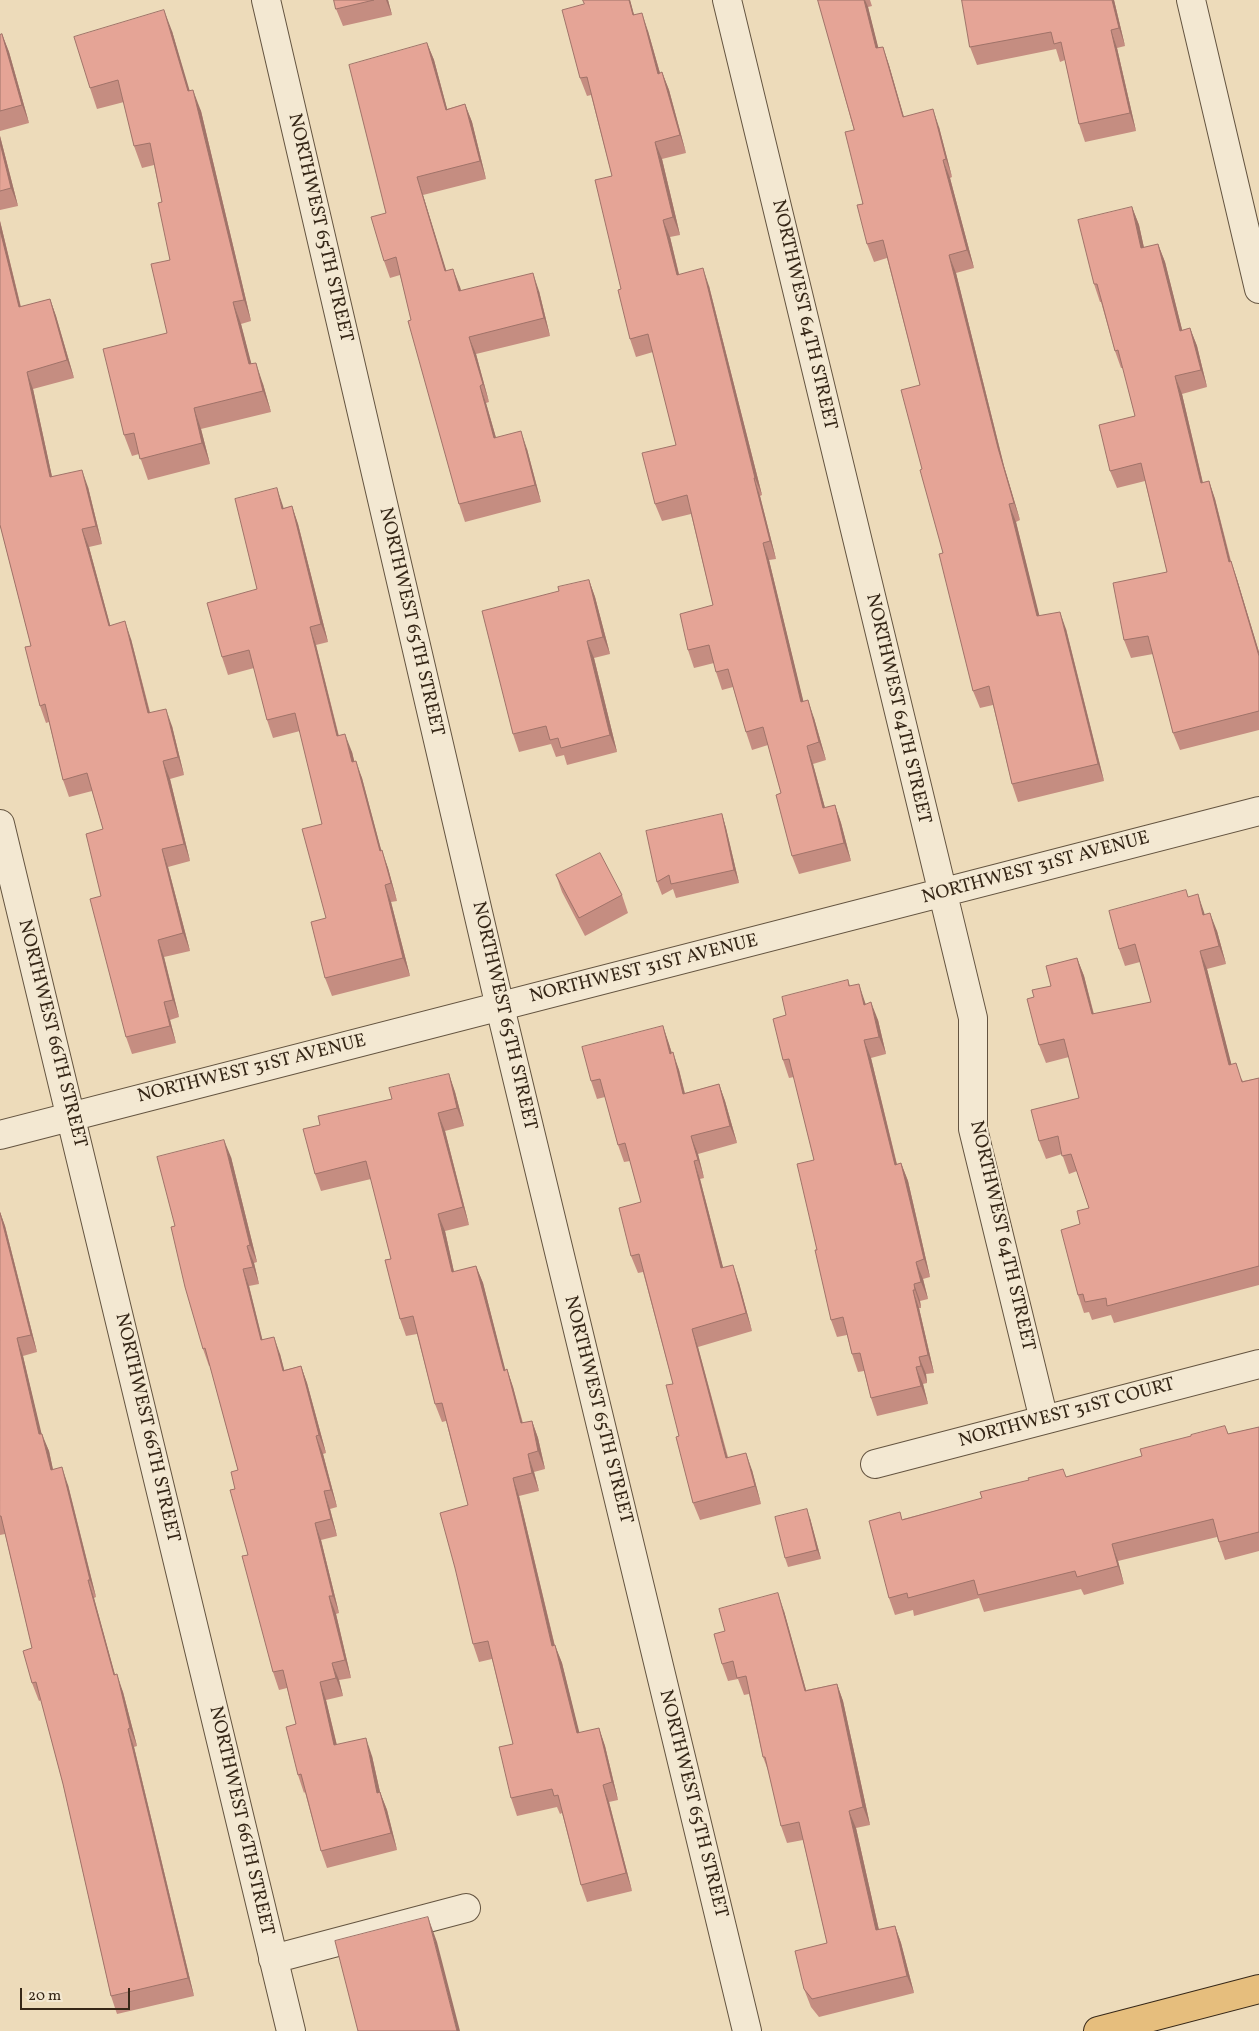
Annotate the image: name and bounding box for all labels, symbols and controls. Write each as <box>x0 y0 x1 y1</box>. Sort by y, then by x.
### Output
street label: NORTHWEST 65TH STREET <box>282 111 356 345</box>
street label: NORTHWEST 64TH STREET <box>765 198 841 432</box>
street label: NORTHWEST 65TH STREET <box>373 505 447 739</box>
street label: NORTHWEST 64TH STREET <box>859 592 935 826</box>
street label: NORTHWEST 31ST AVENUE <box>920 828 1152 910</box>
street label: NORTHWEST 65TH STREET <box>466 899 540 1133</box>
street label: NORTHWEST 66TH STREET <box>12 917 90 1151</box>
street label: NORTHWEST 31ST AVENUE <box>527 931 761 1009</box>
street label: NORTHWEST 31ST AVENUE <box>135 1031 369 1109</box>
street label: NORTHWEST 64TH STREET <box>963 1119 1039 1353</box>
street label: NORTHWEST 65TH STREET <box>558 1294 636 1526</box>
street label: NORTHWEST 66TH STREET <box>109 1311 183 1545</box>
street label: NORTHWEST 31ST COURT <box>956 1374 1178 1454</box>
street label: NORTHWEST 65TH STREET <box>653 1688 731 1920</box>
street label: NORTHWEST 66TH STREET <box>203 1704 277 1938</box>
scale bar <box>22 1978 132 2010</box>
text: 20 m <box>28 1986 61 2007</box>

